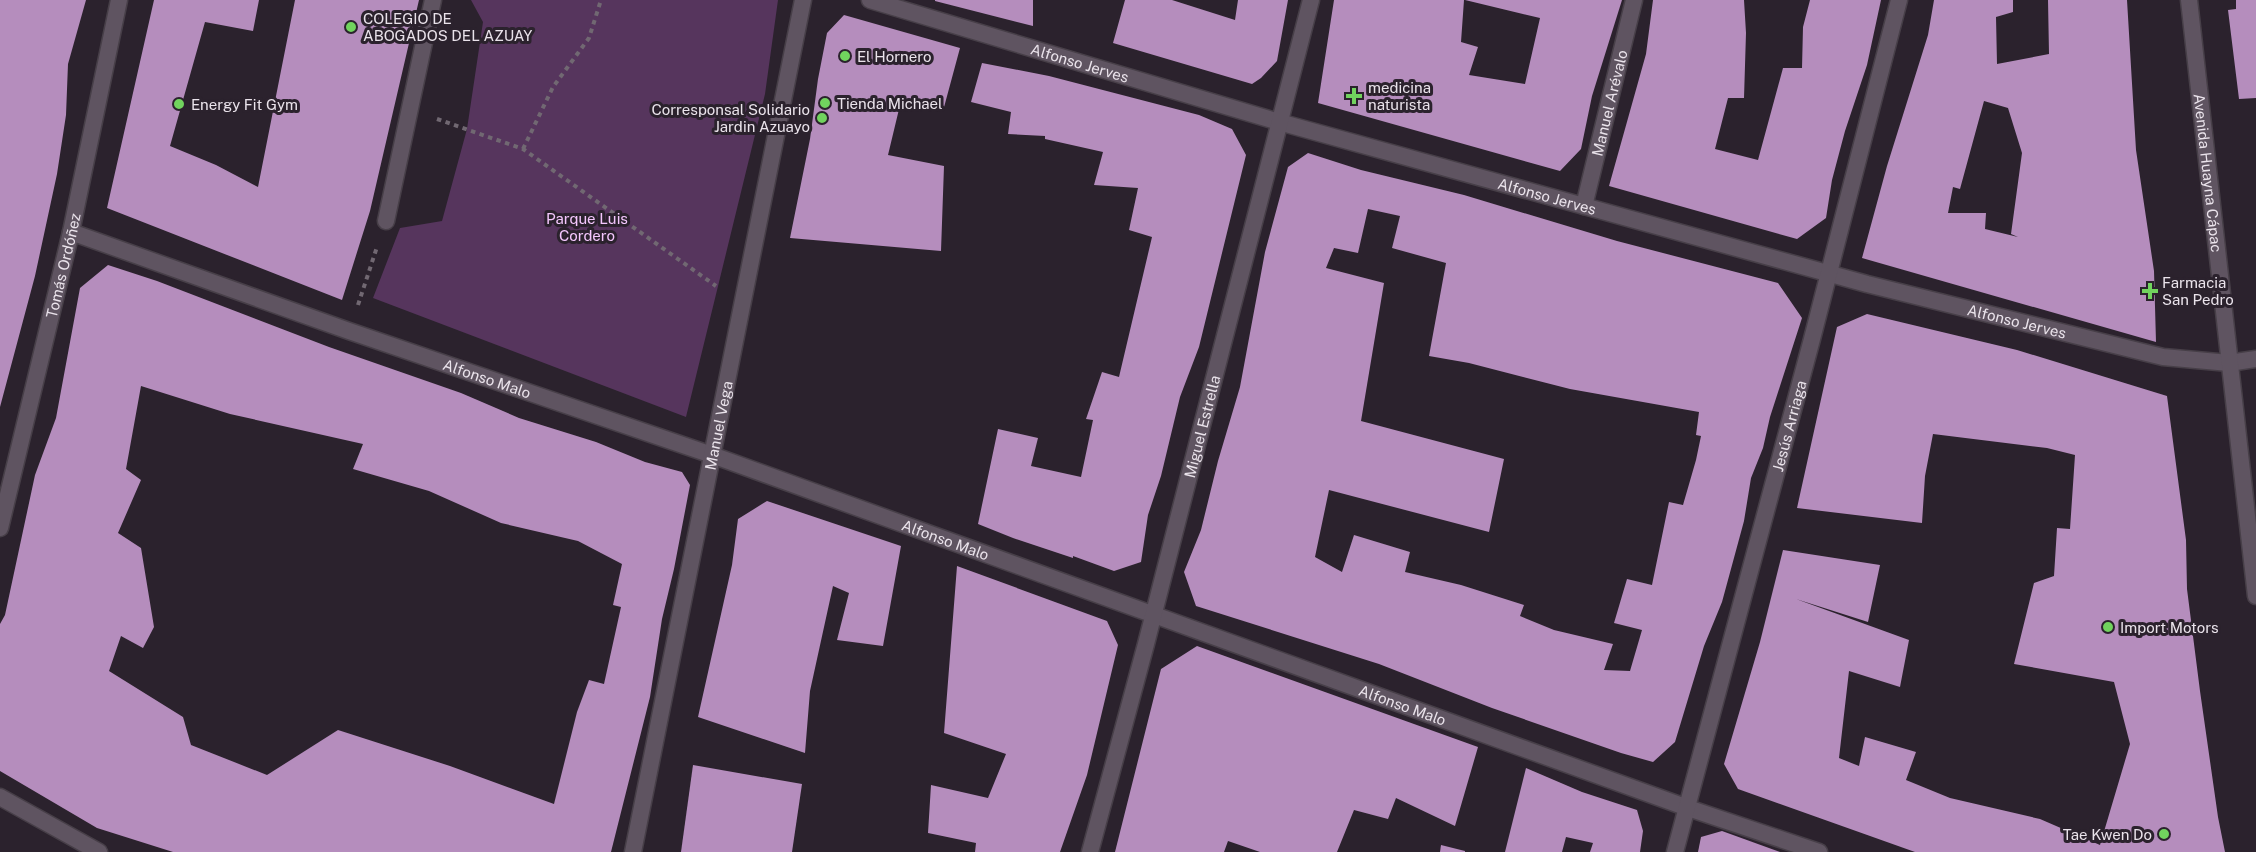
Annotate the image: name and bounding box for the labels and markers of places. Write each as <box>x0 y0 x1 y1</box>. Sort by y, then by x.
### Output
place label: COLEGIO DE ABOGADOS DEL AZUAY <box>363 10 532 44</box>
marker: COLEGIO DE ABOGADOS DEL AZUAY <box>344 20 358 34</box>
place label: El Hornero <box>857 48 931 65</box>
marker: El Hornero <box>838 49 852 63</box>
place label: medicina naturista <box>1368 79 1431 113</box>
marker: medicina naturista <box>1345 87 1363 105</box>
place label: Tienda Michael <box>837 95 943 112</box>
place label: Energy Fit Gym <box>191 96 298 113</box>
marker: Tienda Michael <box>818 96 832 110</box>
marker: Energy Fit Gym <box>172 97 186 111</box>
place label: Corresponsal Solidario Jardin Azuayo <box>651 101 810 135</box>
marker: Corresponsal Solidario Jardin Azuayo <box>815 111 829 125</box>
place label: Farmacia San Pedro <box>2162 274 2234 308</box>
marker: Farmacia San Pedro <box>2143 284 2157 298</box>
place label: Import Motors <box>2120 619 2219 636</box>
marker: Import Motors <box>2101 620 2115 634</box>
place label: Tae Kwen Do <box>2063 826 2152 843</box>
marker: Tae Kwen Do <box>2157 827 2171 841</box>

